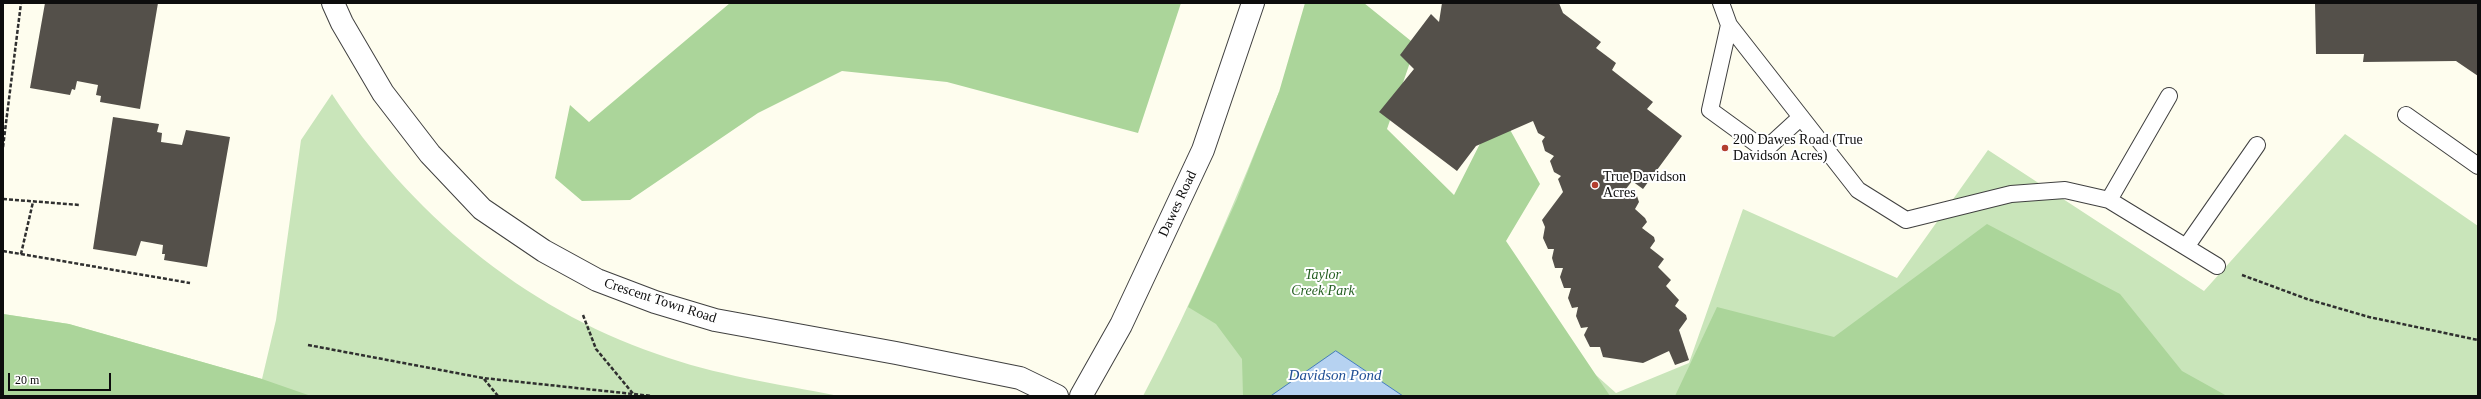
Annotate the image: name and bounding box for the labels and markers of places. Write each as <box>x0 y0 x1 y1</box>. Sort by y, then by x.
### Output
place label: 200 Dawes Road (True Davidson Acres) <box>1733 132 1863 164</box>
marker: 200 Dawes Road (True Davidson Acres) <box>1720 143 1730 153</box>
place label: True Davidson Acres <box>1603 169 1686 202</box>
marker: True Davidson Acres <box>1590 180 1600 190</box>

